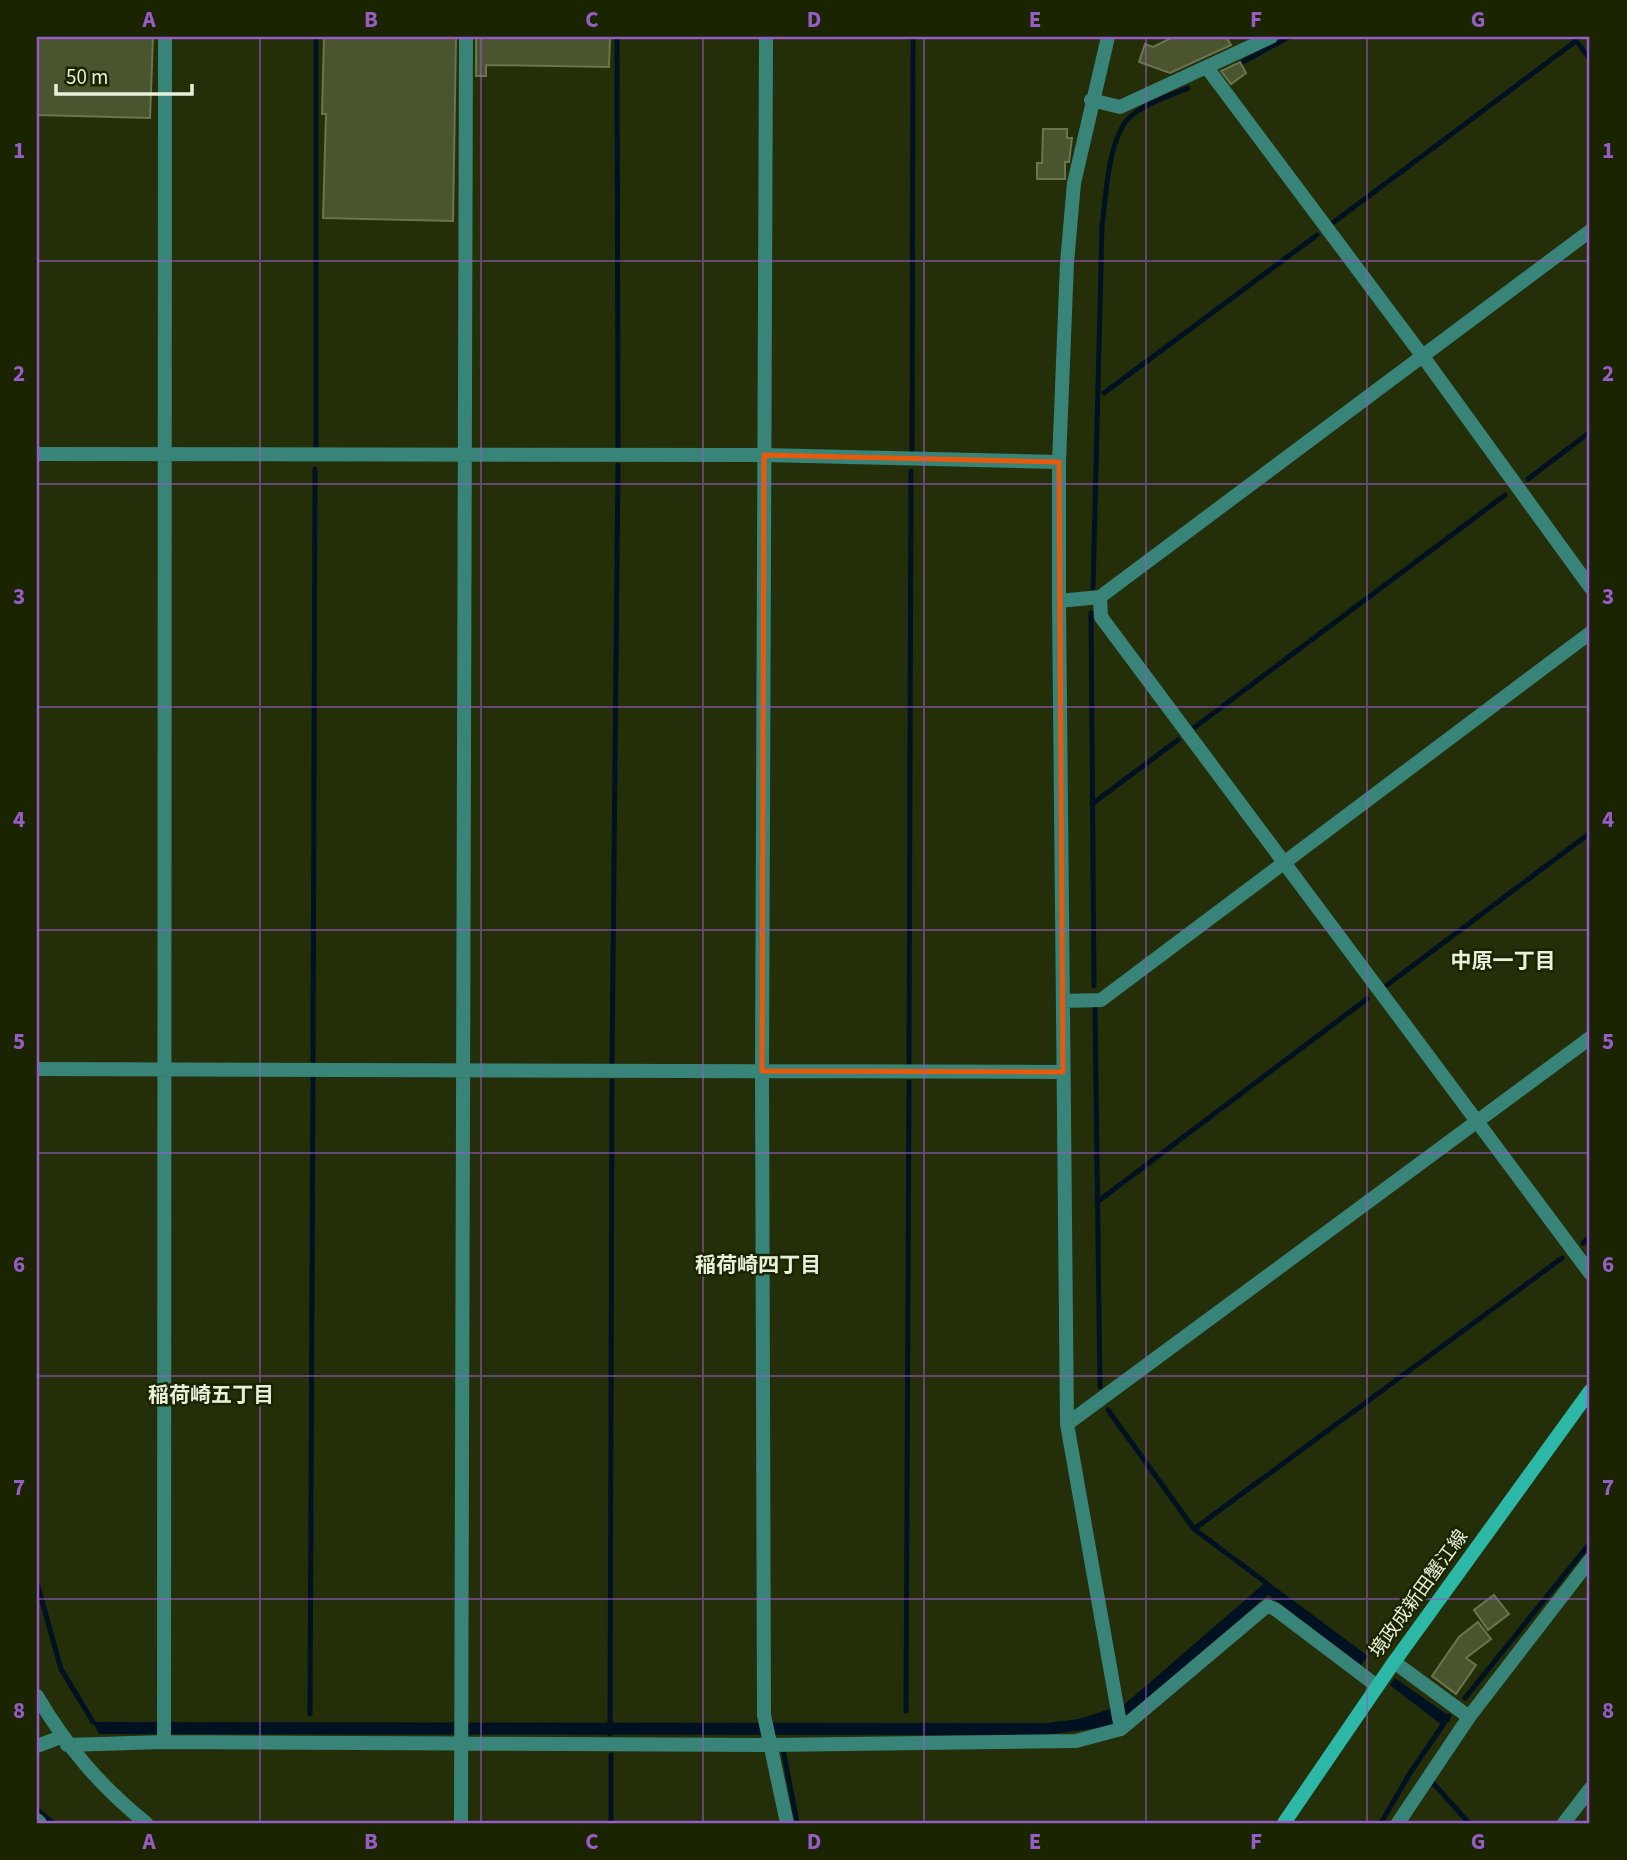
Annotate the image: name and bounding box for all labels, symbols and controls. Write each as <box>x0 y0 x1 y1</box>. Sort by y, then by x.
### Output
text: A <box>141 3 156 36</box>
text: B <box>364 3 378 36</box>
text: C <box>585 3 599 36</box>
text: D <box>807 3 821 36</box>
text: E <box>1029 3 1041 36</box>
text: F <box>1250 3 1262 36</box>
text: G <box>1471 3 1485 36</box>
scale bar <box>56 52 192 96</box>
text: 50 m <box>66 62 108 92</box>
text: 1 <box>13 134 25 167</box>
text: 1 <box>1602 134 1614 167</box>
text: 2 <box>13 357 25 390</box>
text: 2 <box>1602 357 1614 390</box>
text: 3 <box>13 580 25 613</box>
text: 3 <box>1602 580 1614 613</box>
text: 4 <box>13 803 25 836</box>
text: 4 <box>1602 803 1614 836</box>
district label: 中原一丁目 <box>1451 946 1556 976</box>
text: 5 <box>13 1025 25 1058</box>
text: 5 <box>1602 1025 1614 1058</box>
text: 6 <box>13 1248 25 1281</box>
text: 6 <box>1602 1248 1614 1281</box>
district label: 稲荷崎四丁目 <box>695 1250 821 1280</box>
district label: 稲荷崎五丁目 <box>148 1380 274 1410</box>
text: 7 <box>13 1471 25 1504</box>
text: 7 <box>1602 1471 1614 1504</box>
street label: 境政成新田蟹江線 <box>1363 1525 1475 1663</box>
text: 8 <box>13 1694 25 1727</box>
text: 8 <box>1602 1694 1614 1727</box>
text: A <box>141 1825 156 1858</box>
text: B <box>364 1825 378 1858</box>
text: C <box>585 1825 599 1858</box>
text: D <box>807 1825 821 1858</box>
text: E <box>1029 1825 1041 1858</box>
text: F <box>1250 1825 1262 1858</box>
text: G <box>1471 1825 1485 1858</box>

